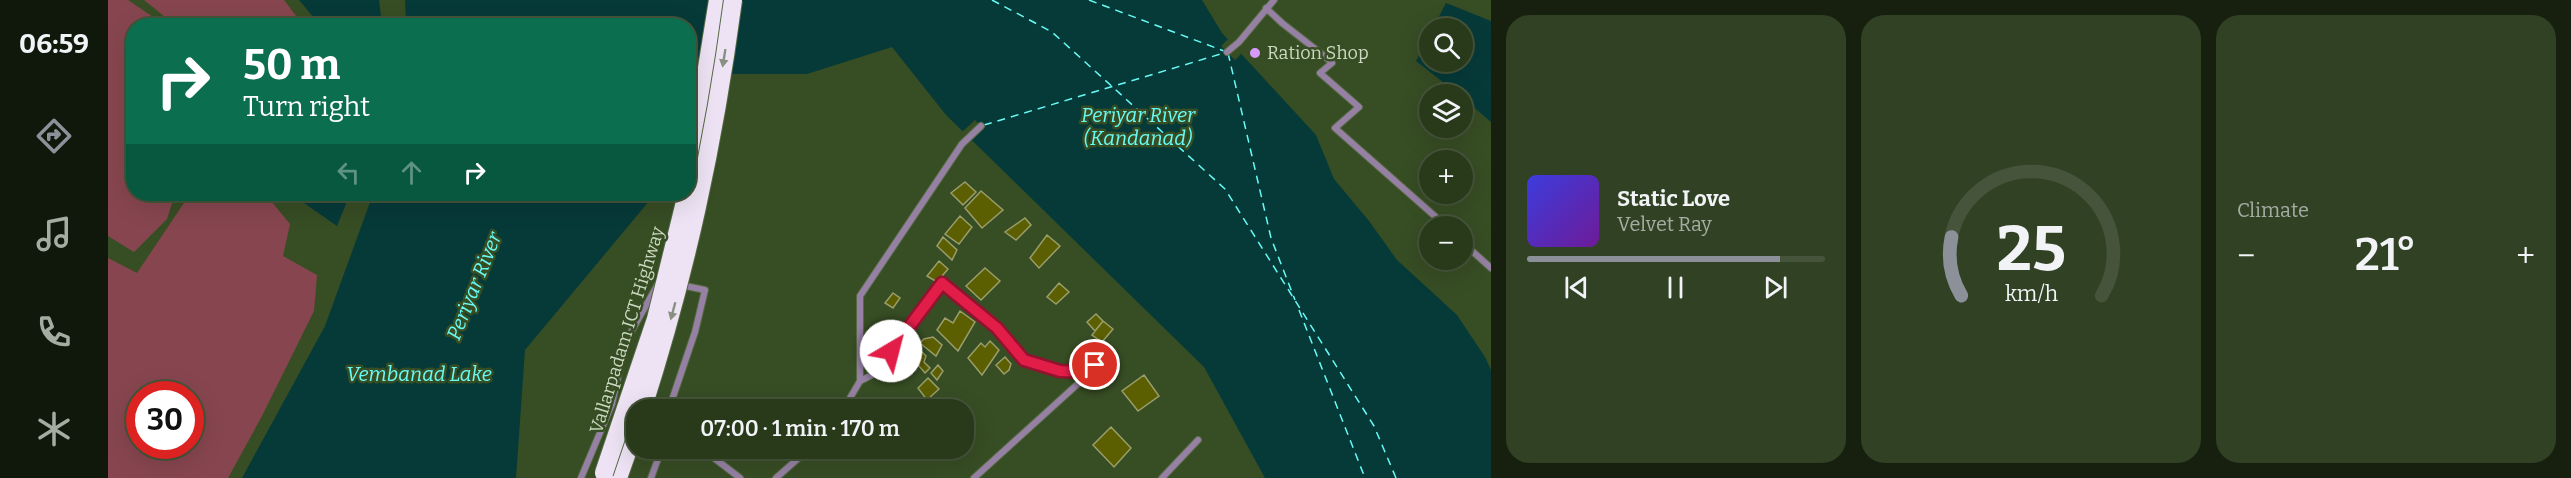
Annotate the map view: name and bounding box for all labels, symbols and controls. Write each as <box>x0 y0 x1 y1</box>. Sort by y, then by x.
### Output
map controls <box>1419 18 1473 270</box>
button: search <box>1419 18 1473 72</box>
text: 06:59 <box>19 28 89 60</box>
text: 50 m <box>243 40 340 90</box>
icon: right <box>144 42 222 120</box>
place label: Ration Shop <box>1267 42 1369 64</box>
marker: Ration Shop <box>1248 46 1262 60</box>
one-way arrow <box>719 49 728 68</box>
button: layers <box>1419 84 1473 138</box>
text: Turn right <box>243 91 370 123</box>
water label: Periyar River (Kandanad) <box>1081 103 1196 150</box>
icon: directions <box>33 115 75 157</box>
button: + <box>1419 150 1473 204</box>
icon: left <box>332 156 365 189</box>
icon: ahead <box>395 156 428 189</box>
icon: right <box>458 156 491 189</box>
text: Static Love <box>1617 185 1730 212</box>
text: Climate <box>2237 198 2309 222</box>
text: Velvet Ray <box>1617 212 1712 236</box>
text: 25 <box>1996 212 2066 287</box>
icon: music <box>33 213 75 255</box>
button: − <box>1419 216 1473 270</box>
street label: Vallarpadam ICT Highway <box>585 224 669 436</box>
water label: Periyar River <box>441 228 507 343</box>
text: 21° <box>2355 228 2417 282</box>
text: − <box>2237 236 2255 276</box>
text: + <box>2516 236 2535 276</box>
icon: previous <box>1560 271 1593 304</box>
icon: pause <box>1659 271 1692 304</box>
icon: next <box>1759 271 1792 304</box>
text: km/h <box>2004 281 2058 307</box>
one-way arrow <box>668 302 677 320</box>
icon: phone <box>33 311 75 353</box>
position arrow <box>859 319 923 383</box>
pin <box>1069 339 1120 390</box>
icon: arrive <box>1078 348 1111 381</box>
water label: Vembanad Lake <box>346 362 492 386</box>
speed limit sign: 30 <box>126 381 204 459</box>
icon: climate <box>33 408 75 450</box>
text: 07:00 · 1 min · 170 m <box>700 415 900 442</box>

